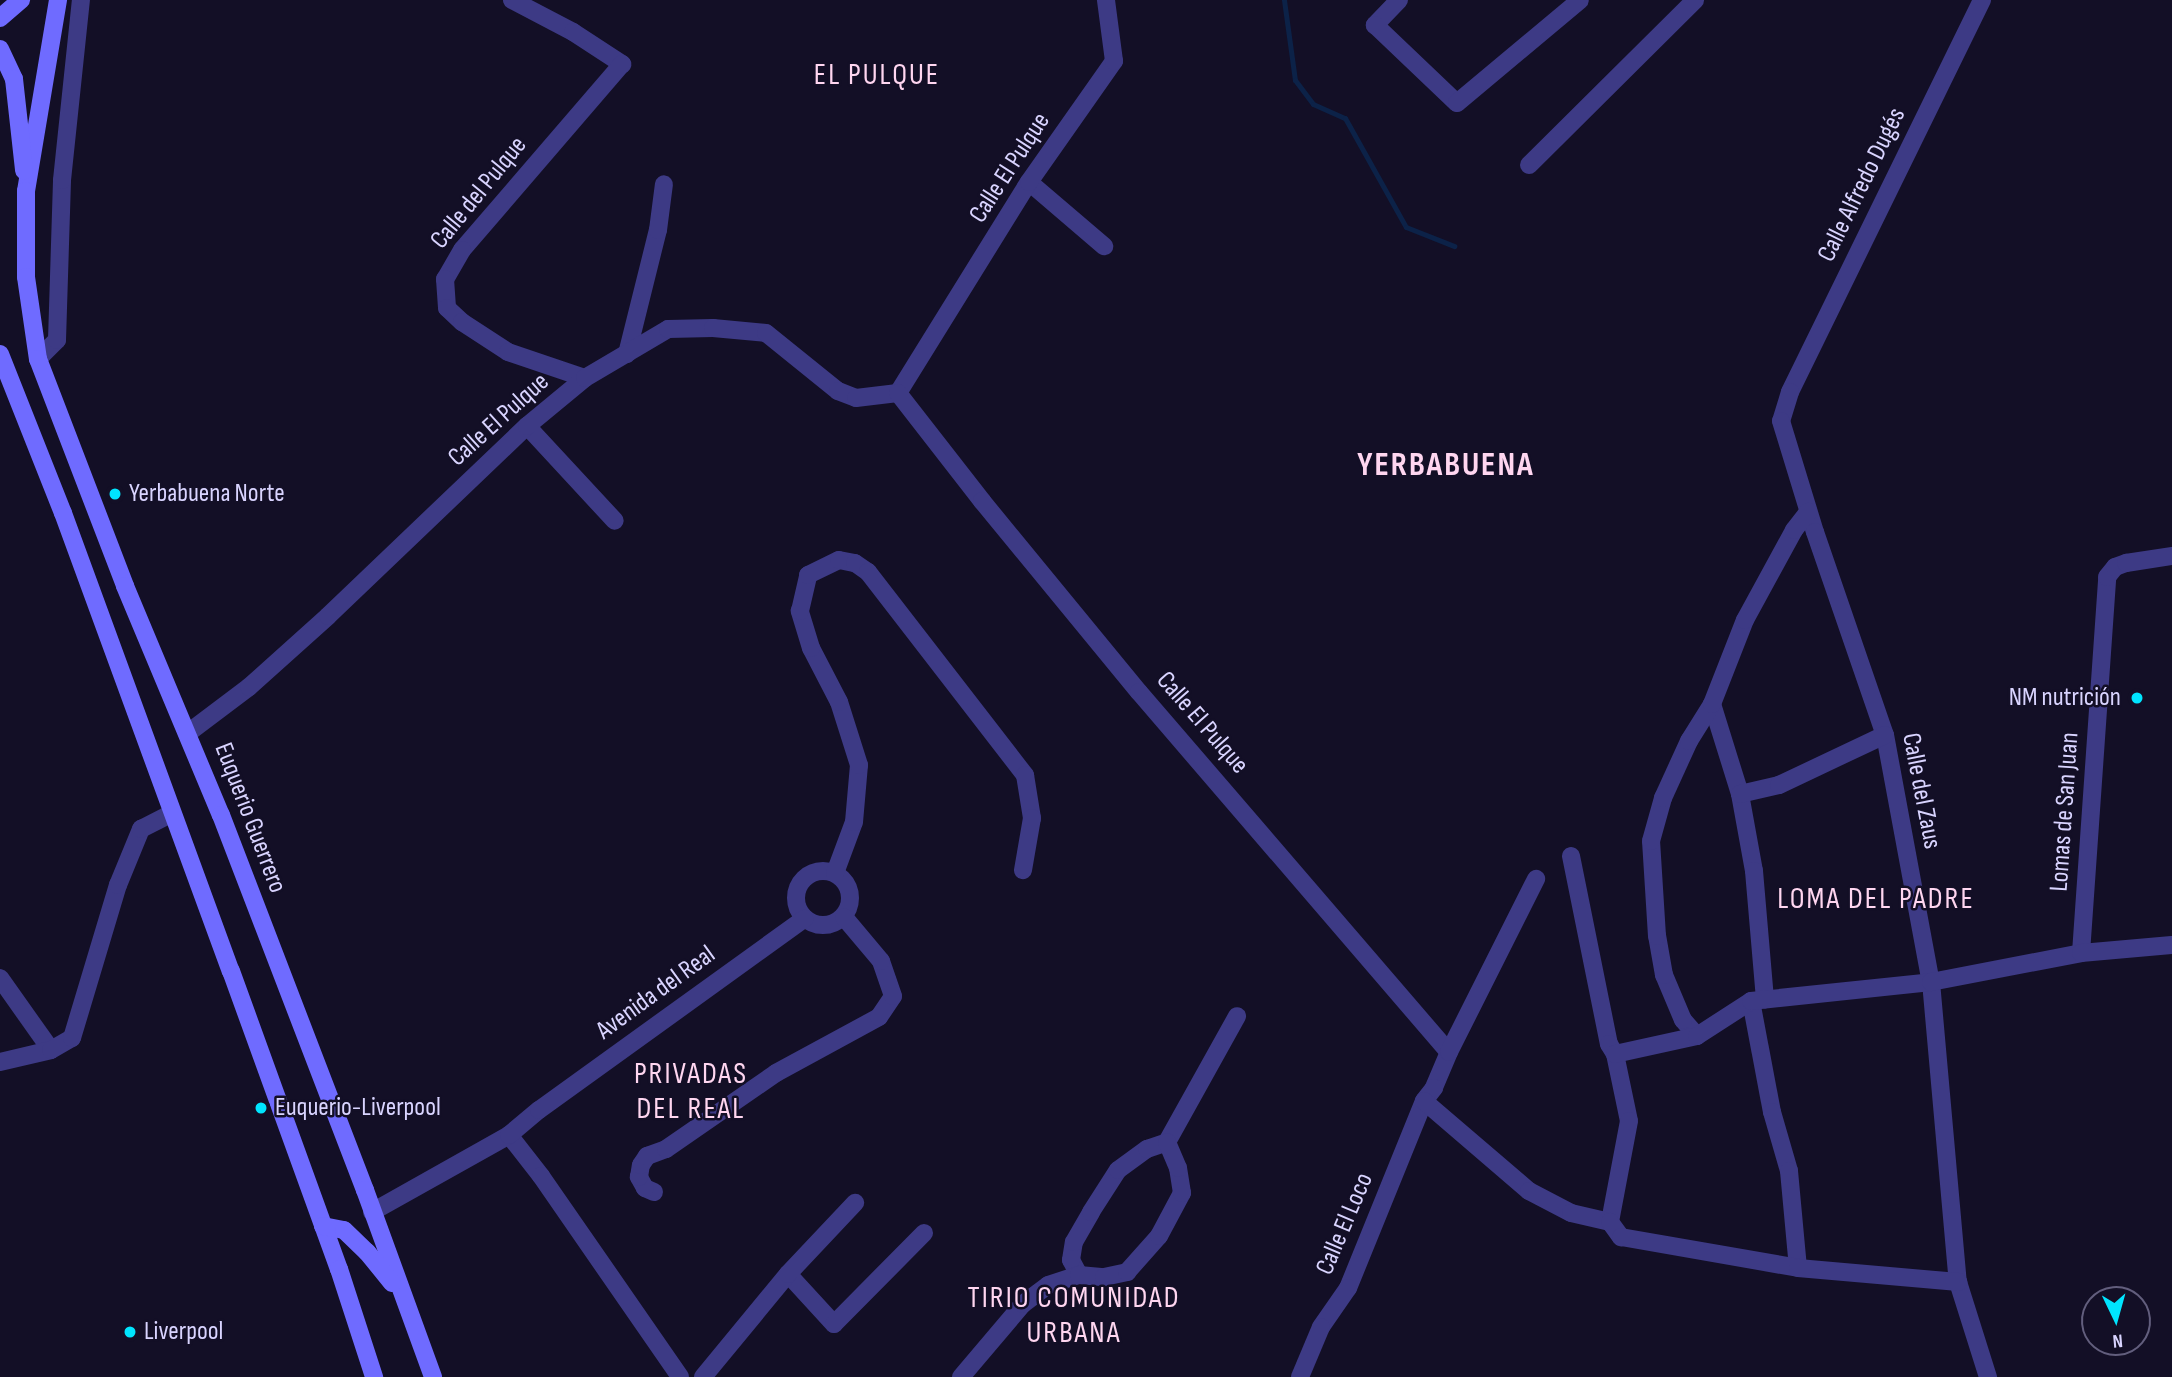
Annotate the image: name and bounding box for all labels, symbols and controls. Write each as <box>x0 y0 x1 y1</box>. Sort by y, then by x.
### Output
district label: EL PULQUE <box>815 57 939 93</box>
street label: Calle Alfredo Dugés <box>1811 103 1913 267</box>
street label: Calle El Pulque <box>963 107 1057 229</box>
street label: Calle del Pulque <box>424 131 534 255</box>
street label: Calle El Pulque <box>442 367 556 473</box>
district label: YERBABUENA <box>1359 446 1533 486</box>
place label: Yerbabuena Norte <box>129 478 285 510</box>
marker: Yerbabuena Norte <box>107 486 123 502</box>
street label: Calle El Pulque <box>1149 666 1255 780</box>
place label: NM nutrición <box>2009 682 2121 714</box>
marker: NM nutrición <box>2127 688 2147 708</box>
street label: Calle del Zaus <box>1894 730 1948 852</box>
street label: Lomas de San Juan <box>2044 731 2086 893</box>
street label: Euquerio Guerrero <box>207 739 293 897</box>
district label: LOMA DEL PADRE <box>1779 881 1973 917</box>
street label: Avenida del Real <box>590 939 722 1047</box>
district label: PRIVADAS DEL REAL <box>635 1056 747 1126</box>
place label: Euquerio-Liverpool <box>275 1092 441 1124</box>
marker: Euquerio-Liverpool <box>253 1100 269 1116</box>
street label: Calle El Loco <box>1310 1169 1380 1279</box>
district label: TIRIO COMUNIDAD URBANA <box>969 1280 1179 1350</box>
north arrow <box>2081 1286 2151 1356</box>
place label: Liverpool <box>144 1316 223 1348</box>
marker: Liverpool <box>122 1324 138 1340</box>
text: N <box>2112 1329 2124 1352</box>

